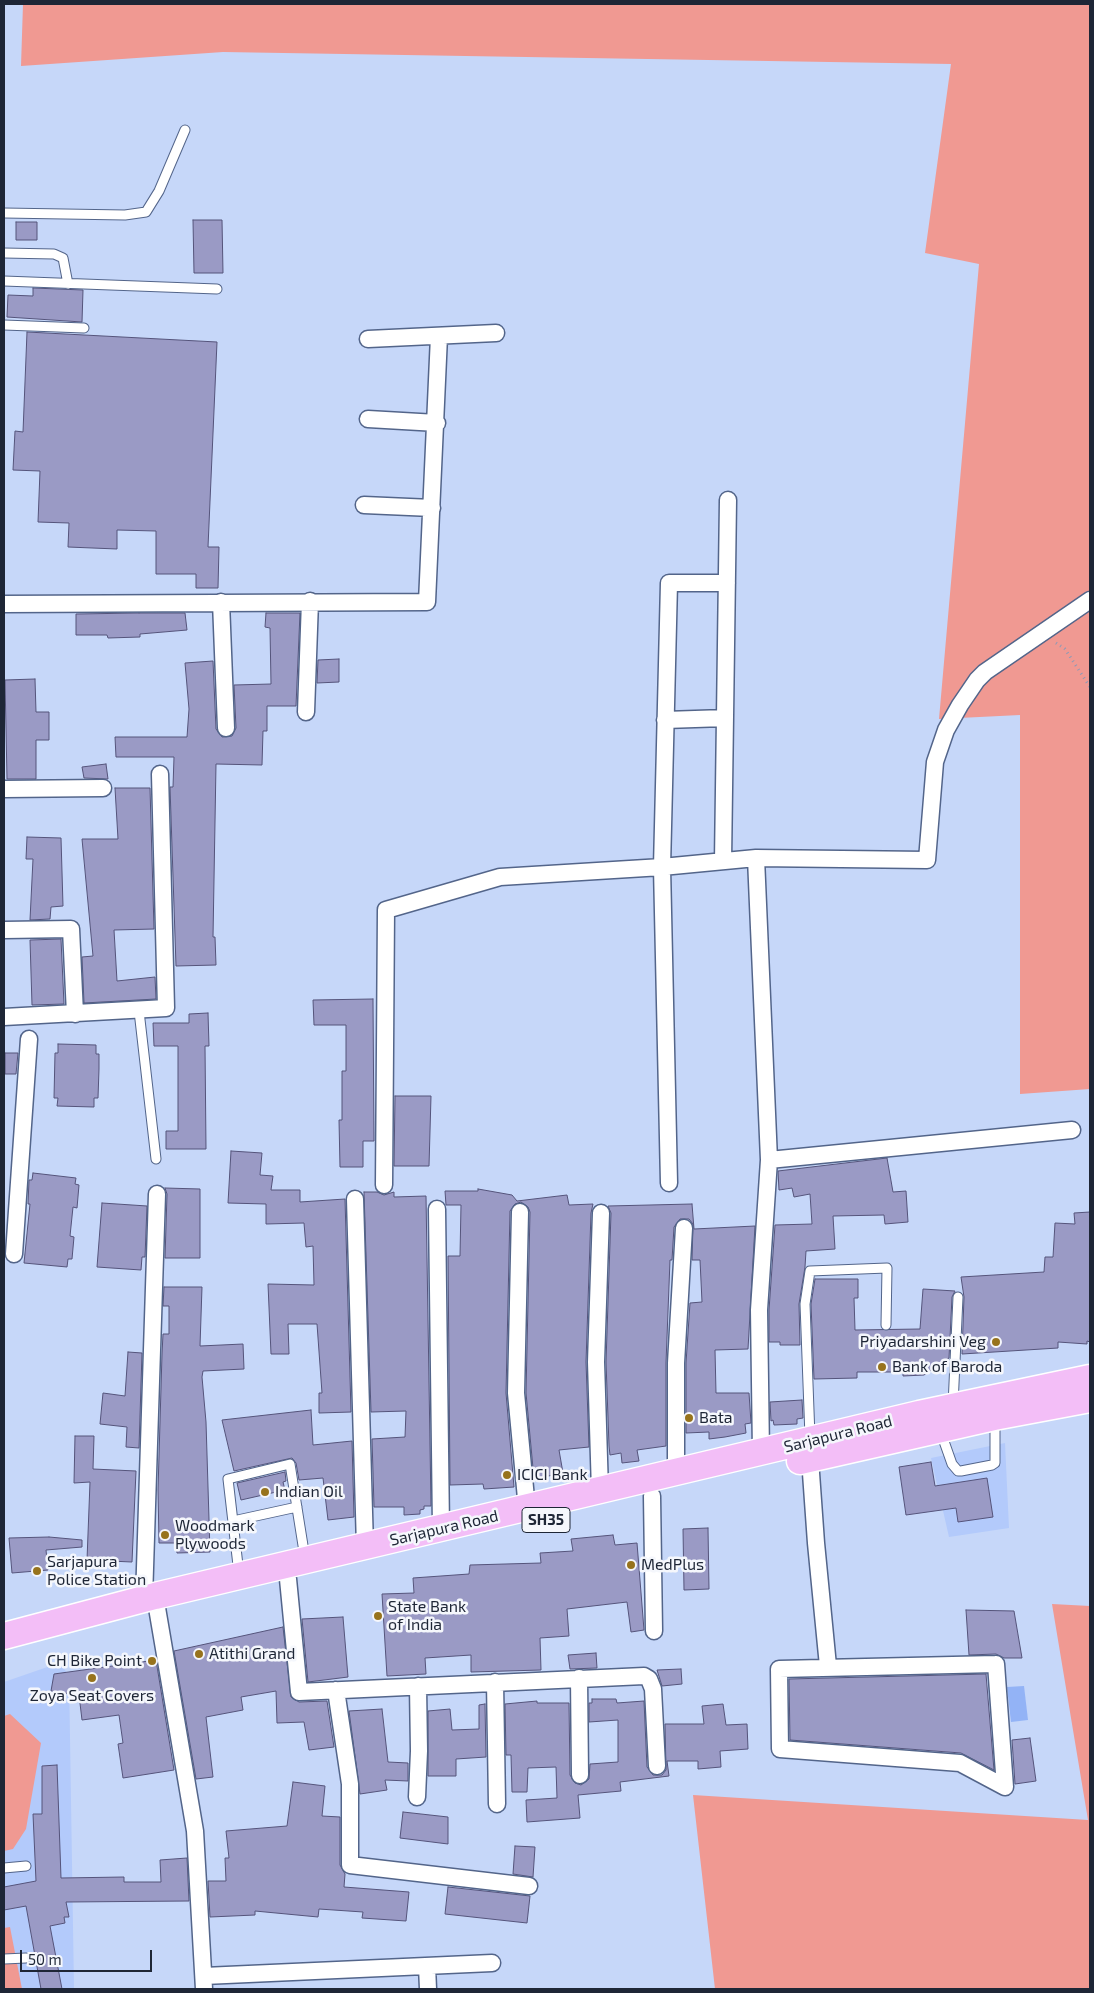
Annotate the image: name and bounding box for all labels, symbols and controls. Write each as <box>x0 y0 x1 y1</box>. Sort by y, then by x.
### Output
place label: Priyadarshini Veg <box>860 1332 986 1352</box>
marker: Priyadarshini Veg <box>990 1336 1002 1348</box>
place label: Bank of Baroda <box>892 1357 1002 1377</box>
marker: Bank of Baroda <box>876 1361 888 1373</box>
place label: Bata <box>699 1408 733 1428</box>
street label: Sarjapura Road <box>782 1411 894 1457</box>
marker: Bata <box>683 1412 695 1424</box>
place label: ICICI Bank <box>517 1465 588 1485</box>
marker: ICICI Bank <box>501 1469 513 1481</box>
place label: Indian Oil <box>275 1482 343 1502</box>
marker: Indian Oil <box>259 1486 271 1498</box>
street label: Sarjapura Road <box>388 1506 500 1550</box>
road number: SH35 <box>522 1508 570 1532</box>
place label: Woodmark Plywoods <box>175 1516 255 1554</box>
marker: Woodmark Plywoods <box>159 1529 171 1541</box>
place label: Sarjapura Police Station <box>47 1552 146 1590</box>
place label: MedPlus <box>641 1555 704 1575</box>
marker: MedPlus <box>625 1559 637 1571</box>
marker: Sarjapura Police Station <box>31 1565 43 1577</box>
place label: State Bank of India <box>388 1597 466 1635</box>
marker: State Bank of India <box>372 1610 384 1622</box>
place label: Atithi Grand <box>209 1644 295 1664</box>
marker: Atithi Grand <box>193 1648 205 1660</box>
place label: CH Bike Point <box>47 1651 142 1671</box>
marker: CH Bike Point <box>146 1655 158 1667</box>
marker: Zoya Seat Covers <box>86 1672 98 1684</box>
place label: Zoya Seat Covers <box>30 1686 154 1706</box>
scale bar <box>22 1940 155 1972</box>
text: 50 m <box>28 1950 62 1968</box>

